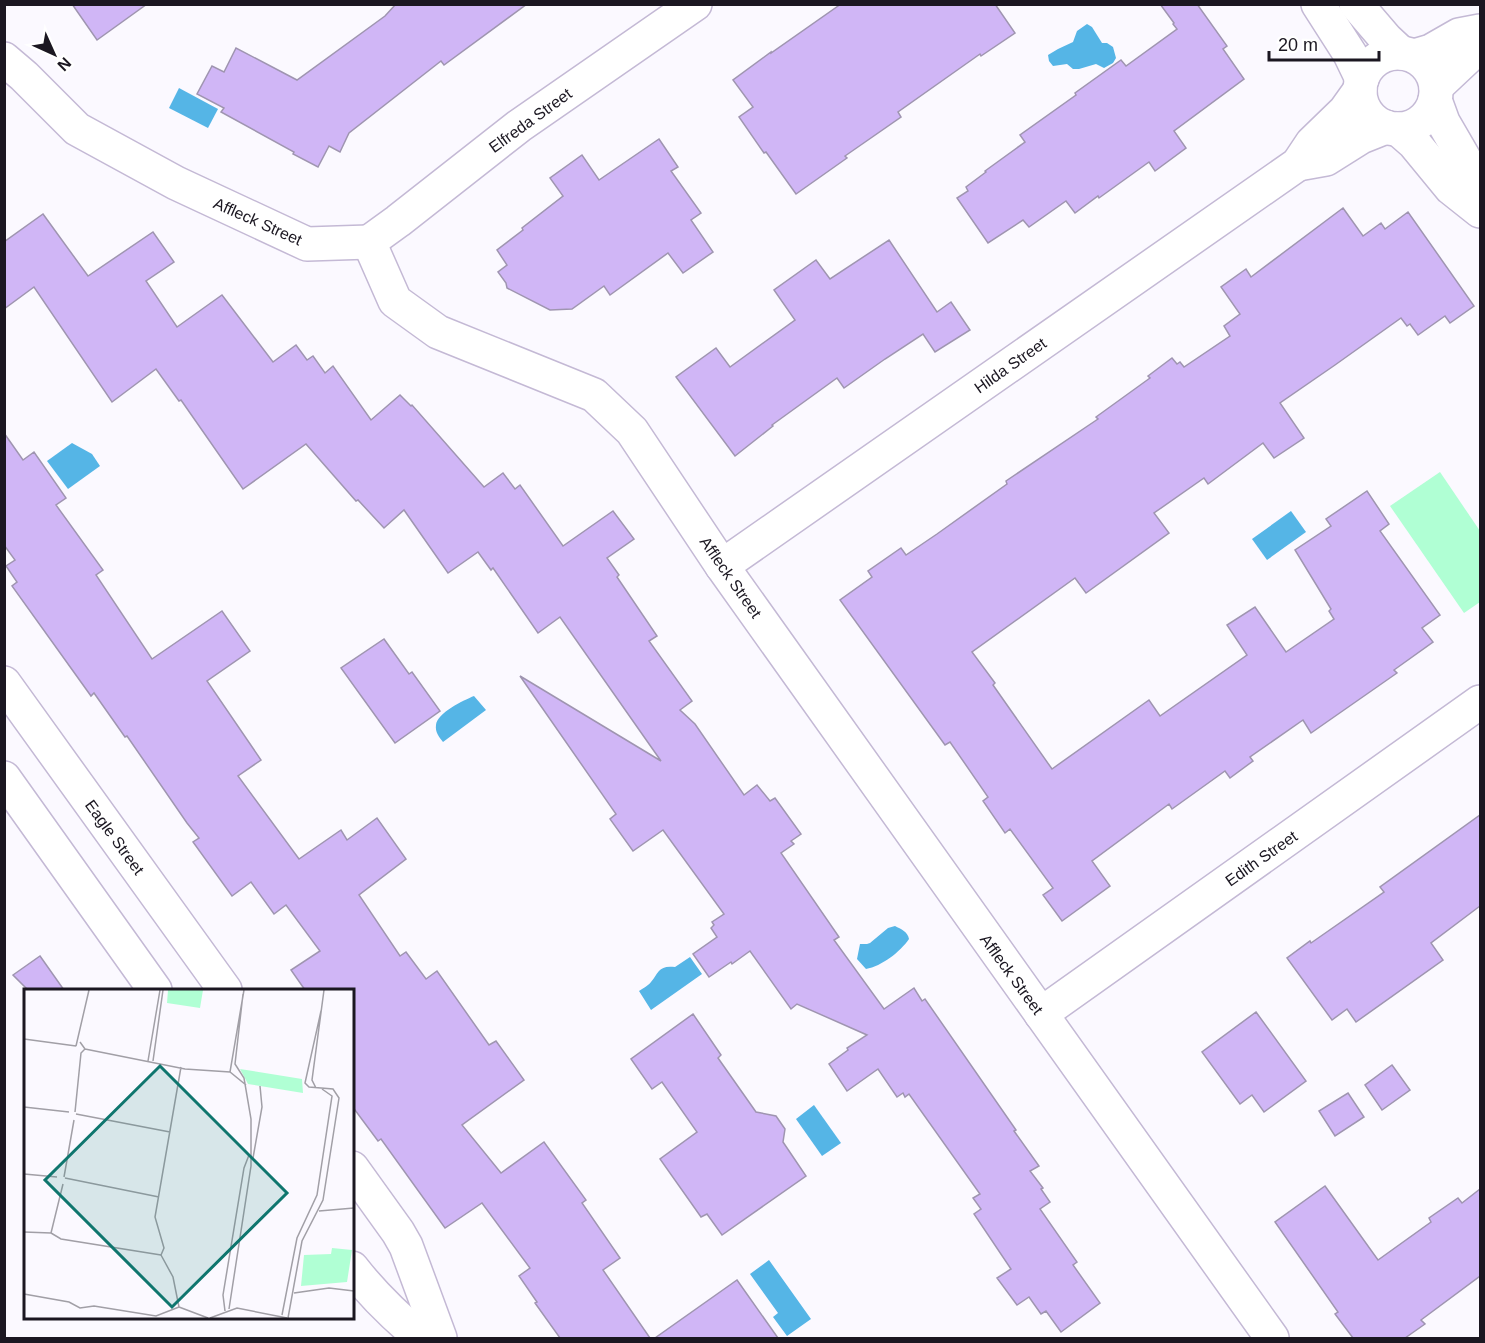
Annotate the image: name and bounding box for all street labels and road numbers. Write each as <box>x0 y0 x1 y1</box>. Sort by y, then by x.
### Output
street label: Elfreda Street <box>486 84 575 156</box>
street label: Affleck Street <box>211 194 305 249</box>
street label: Hilda Street <box>971 334 1050 396</box>
street label: Affleck Street <box>696 534 765 621</box>
street label: Eagle Street <box>82 797 148 878</box>
street label: Edith Street <box>1222 827 1301 889</box>
street label: Affleck Street <box>977 931 1047 1018</box>

